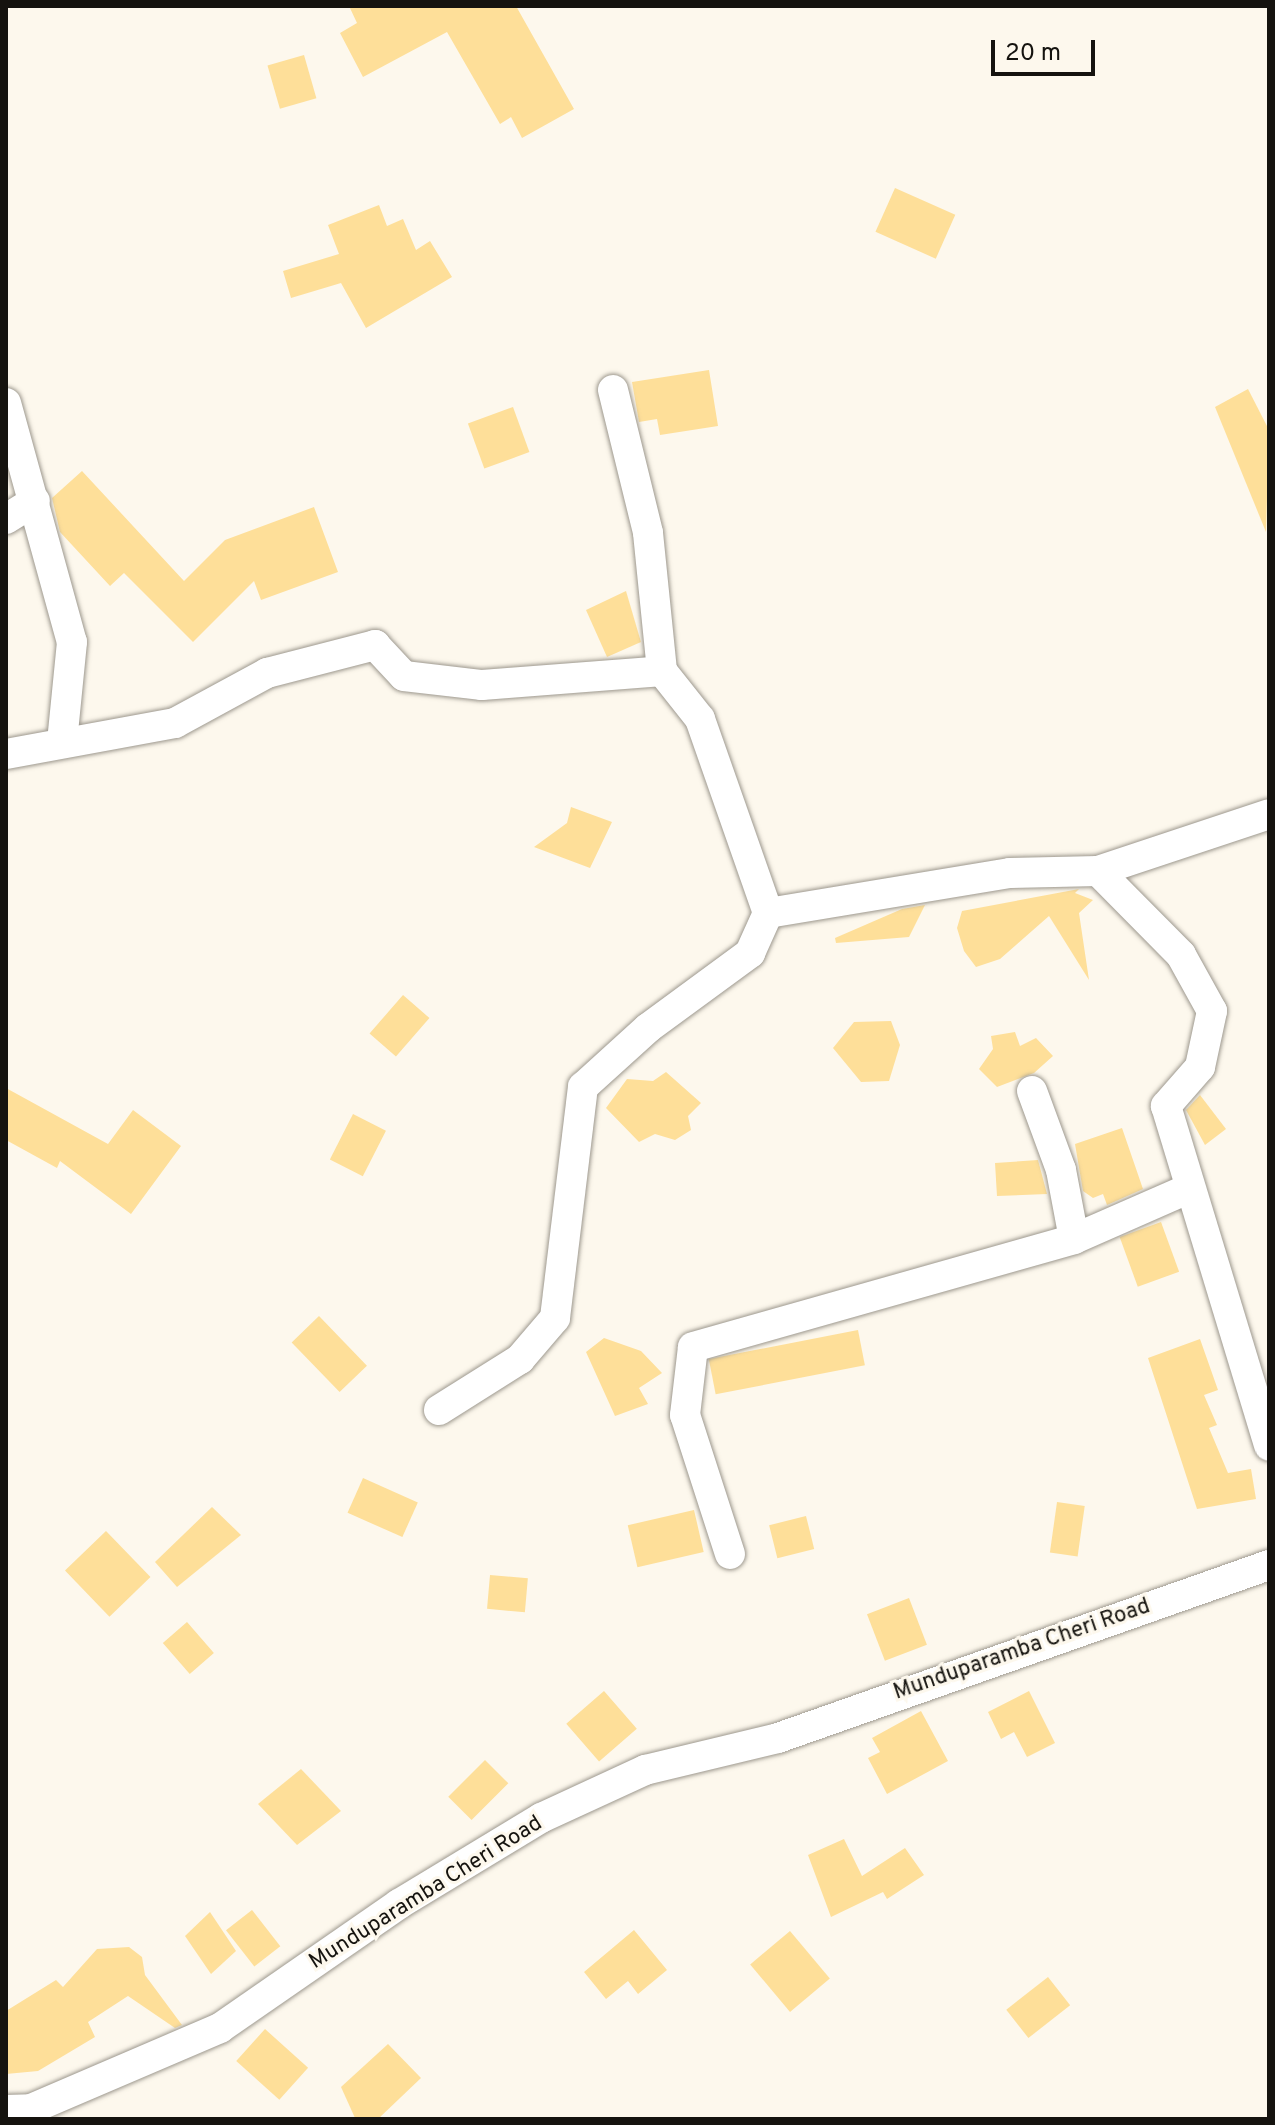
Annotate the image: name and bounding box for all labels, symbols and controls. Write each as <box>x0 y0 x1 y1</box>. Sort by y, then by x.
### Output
scale bar <box>995 24 1099 74</box>
text: 20 m <box>1005 39 1061 69</box>
street label: Munduparamba Cheri Road <box>890 1594 1154 1706</box>
street label: Munduparamba Cheri Road <box>305 1810 547 1976</box>

